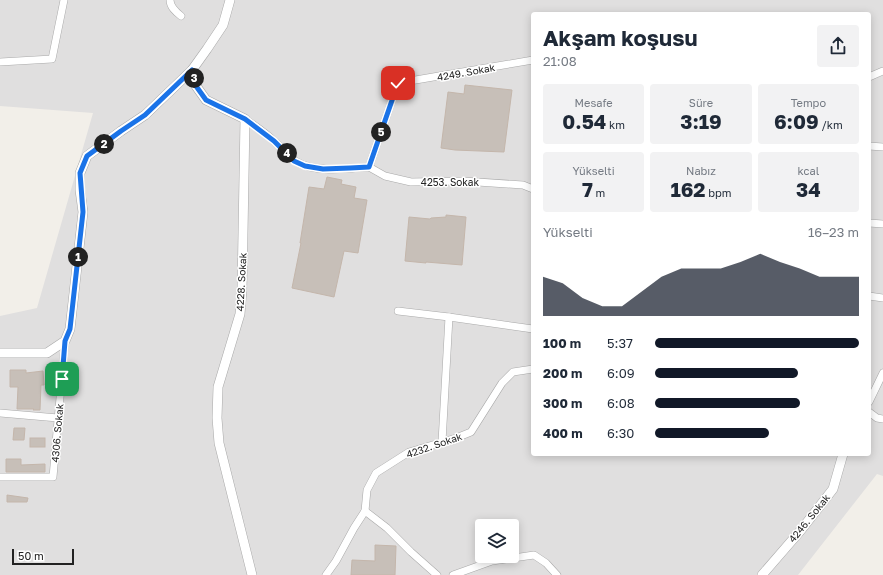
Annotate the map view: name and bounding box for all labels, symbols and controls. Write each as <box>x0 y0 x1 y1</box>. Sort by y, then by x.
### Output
text: Akşam koşusu <box>543 24 698 51</box>
button: share <box>817 25 859 67</box>
text: 21:08 <box>543 53 577 69</box>
street label: 4249. Sokak <box>436 61 496 83</box>
pin <box>381 66 415 100</box>
pin: 3 <box>184 68 204 88</box>
text: 3 <box>191 71 197 84</box>
icon: check <box>387 72 409 94</box>
text: Mesafe <box>575 96 613 109</box>
text: Süre <box>689 96 713 109</box>
text: Tempo <box>791 96 826 109</box>
text: 0.54 <box>562 109 606 133</box>
text: 3:19 <box>680 109 722 133</box>
text: 6:09 <box>774 109 819 133</box>
text: km <box>606 118 625 131</box>
text: /km <box>819 118 843 131</box>
pin: 5 <box>371 122 391 142</box>
text: 5 <box>378 125 384 138</box>
pin: 2 <box>94 134 114 154</box>
text: 2 <box>101 137 107 150</box>
pin: 4 <box>277 143 297 163</box>
text: 4 <box>284 146 290 159</box>
text: Yükselti <box>573 164 615 177</box>
text: Nabız <box>686 164 716 177</box>
text: kcal <box>797 164 819 177</box>
street label: 4253. Sokak <box>421 176 479 188</box>
text: 7 <box>582 177 593 201</box>
text: 162 <box>670 177 706 201</box>
text: 34 <box>796 177 821 201</box>
text: m <box>593 186 605 199</box>
text: bpm <box>706 186 732 199</box>
text: Yükselti <box>543 224 593 240</box>
text: 16–23 m <box>808 224 859 240</box>
pin: 1 <box>68 247 88 267</box>
text: 1 <box>75 250 81 263</box>
street label: 4228. Sokak <box>233 252 249 312</box>
text: 100 m <box>543 335 581 351</box>
text: 5:37 <box>607 335 633 351</box>
pin <box>45 362 79 396</box>
text: 200 m <box>543 365 582 381</box>
text: 6:09 <box>607 365 635 381</box>
icon: arrive <box>51 368 73 390</box>
text: 300 m <box>543 395 582 411</box>
text: 6:08 <box>607 395 635 411</box>
street label: 4306. Sokak <box>48 403 66 463</box>
text: 400 m <box>543 425 583 441</box>
text: 6:30 <box>607 425 634 441</box>
street label: 4232. Sokak <box>404 430 464 460</box>
street label: 4246. Sokak <box>786 491 832 545</box>
map controls <box>475 519 519 563</box>
button: layers <box>475 519 519 563</box>
scale bar <box>12 547 74 566</box>
text: 50 m <box>18 549 44 562</box>

